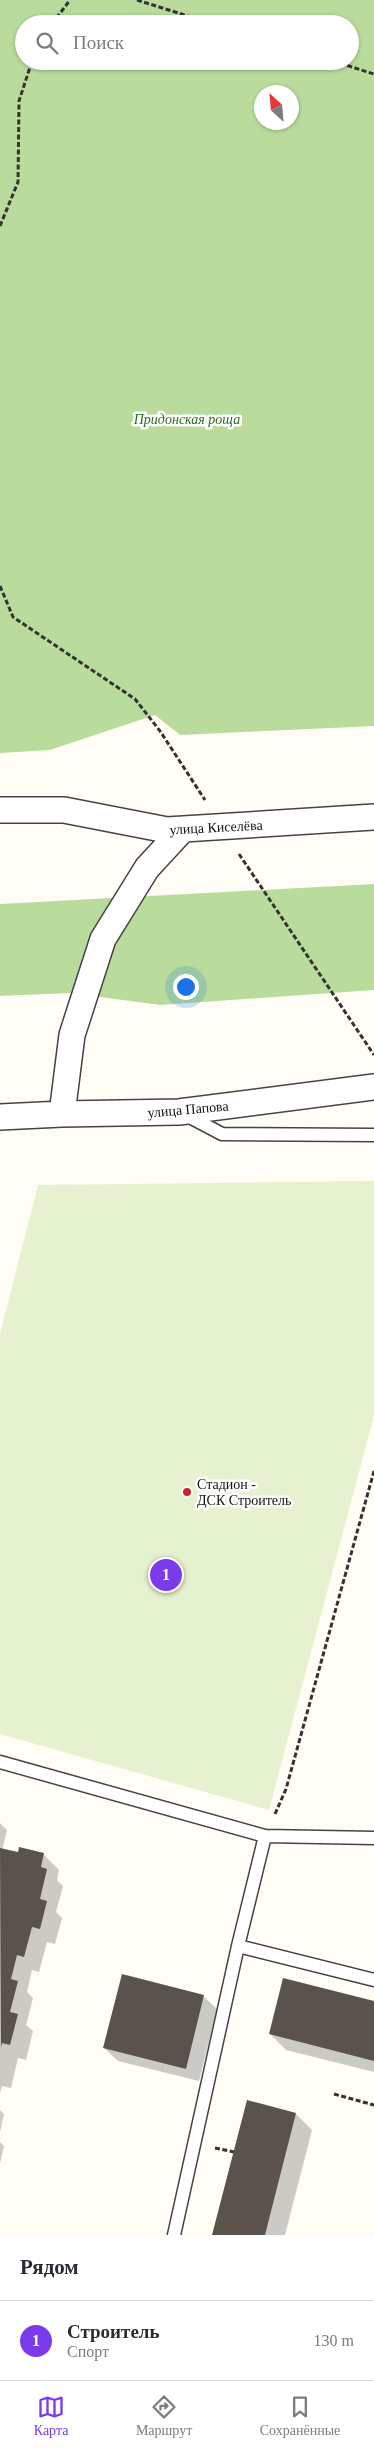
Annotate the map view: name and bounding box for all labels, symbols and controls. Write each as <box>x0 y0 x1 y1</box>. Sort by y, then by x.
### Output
search box <box>15 15 359 70</box>
icon: search <box>33 29 61 57</box>
text: Поиск <box>73 32 124 53</box>
north arrow <box>254 85 299 130</box>
park label: Придонская роща <box>133 412 240 427</box>
street label: улица Киселёва <box>169 818 264 837</box>
your location <box>173 974 199 1000</box>
street label: улица Папова <box>147 1098 230 1121</box>
place label: Стадион - ДСК Строитель <box>197 1477 291 1508</box>
marker: Стадион - ДСК Строитель <box>181 1486 193 1498</box>
pin: 1 <box>150 1556 182 1594</box>
text: Рядом <box>20 2255 79 2279</box>
text: Строитель <box>67 2321 160 2342</box>
text: 1 <box>32 2332 40 2349</box>
text: 130 m <box>314 2332 354 2349</box>
text: Спорт <box>67 2343 109 2360</box>
tab: Карта <box>34 2393 68 2439</box>
tab: Маршрут <box>136 2393 192 2439</box>
tab: Сохранённые <box>260 2393 340 2439</box>

